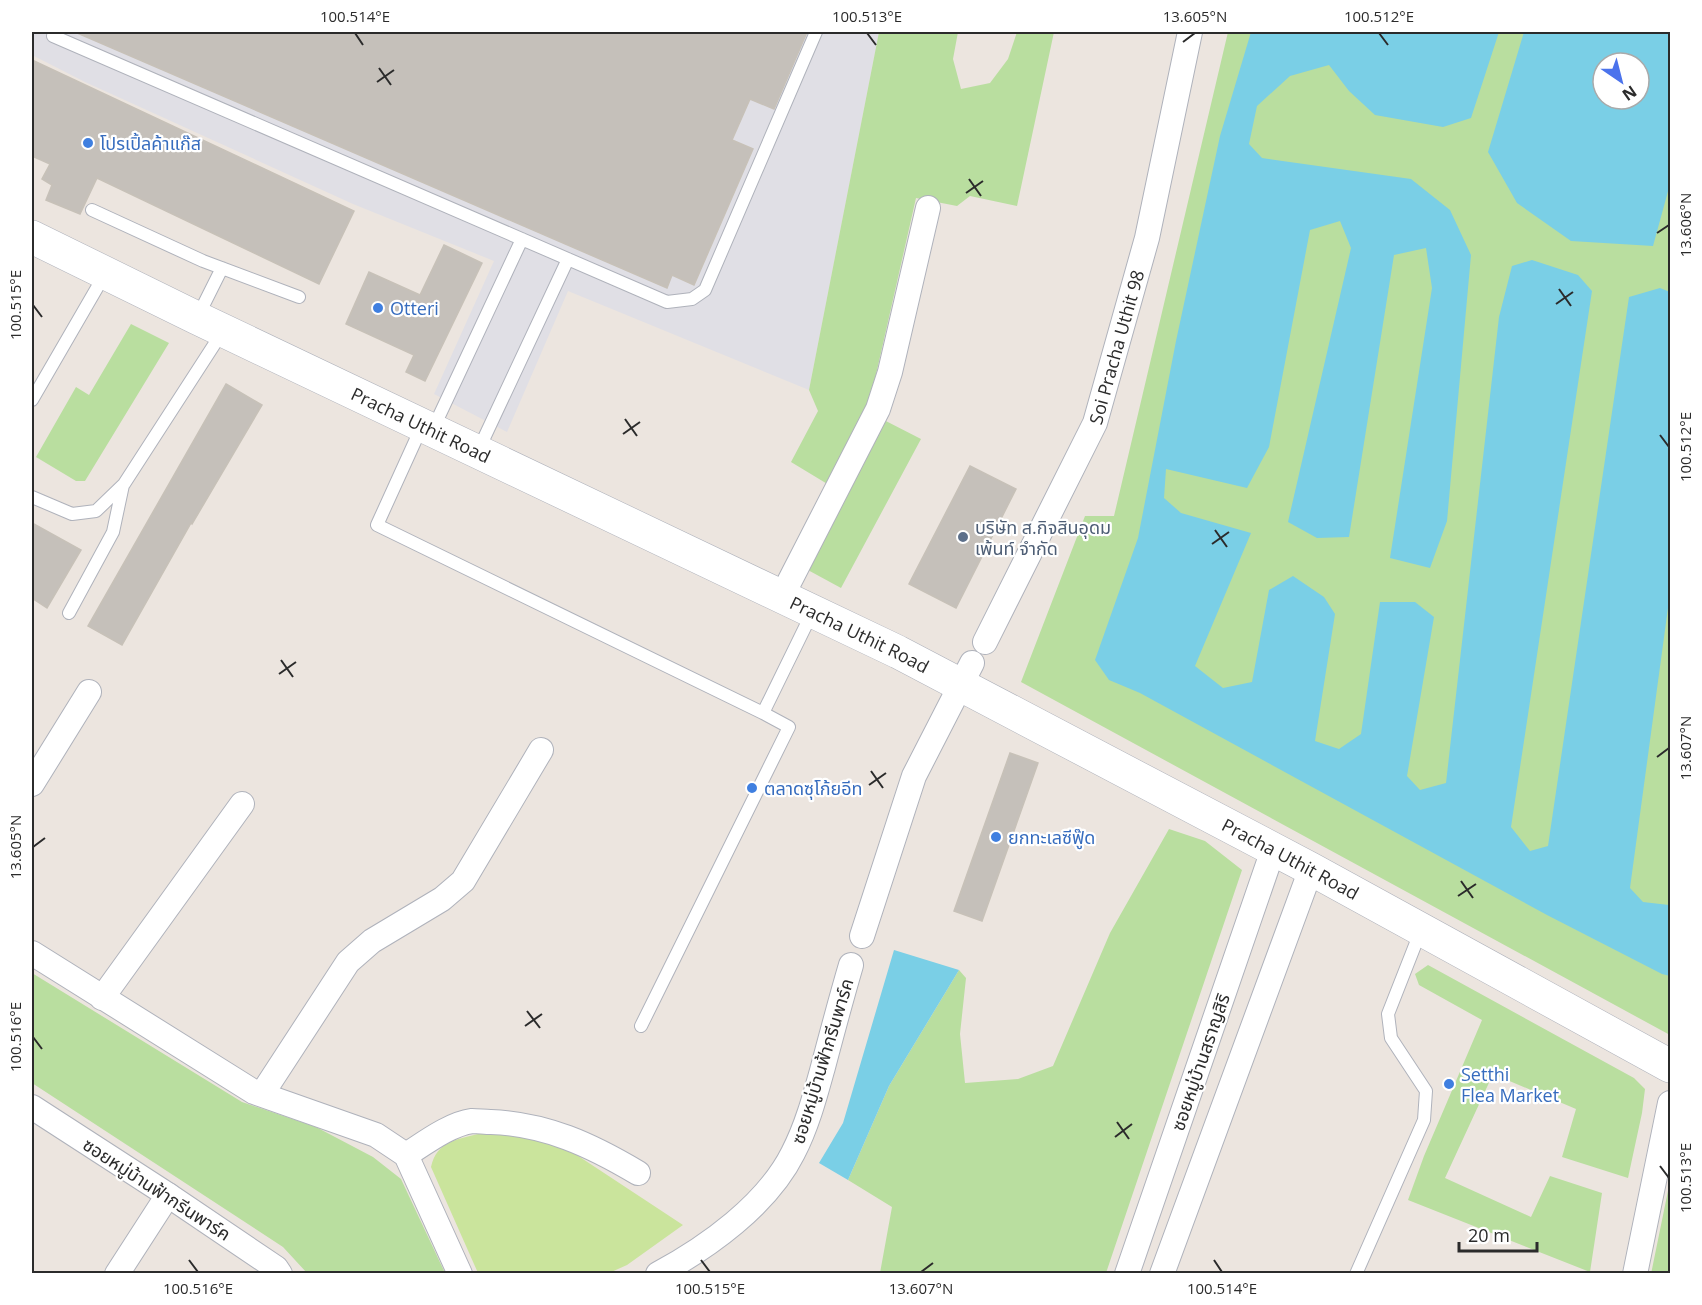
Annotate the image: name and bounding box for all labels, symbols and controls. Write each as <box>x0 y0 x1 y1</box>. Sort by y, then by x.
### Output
text: 100.514°E <box>320 6 390 26</box>
text: 100.513°E <box>832 6 902 26</box>
text: 13.605°N <box>1163 6 1227 26</box>
text: 100.512°E <box>1344 6 1414 26</box>
north arrow <box>1591 51 1651 111</box>
text: N <box>1618 81 1641 106</box>
place label: โปรเปิ้ลค้าแก๊ส <box>100 131 201 155</box>
marker: โปรเปิ้ลค้าแก๊ส <box>81 136 95 150</box>
text: 13.606°N <box>1675 193 1695 257</box>
street label: Soi Pracha Uthit 98 <box>1083 267 1149 427</box>
text: 100.515°E <box>5 270 25 340</box>
place label: Otteri <box>390 296 439 320</box>
marker: Otteri <box>371 301 385 315</box>
street label: Pracha Uthit Road <box>347 381 495 468</box>
text: 100.512°E <box>1675 412 1695 482</box>
place label: บริษัท ส.กิจสินอุดม เพ้นท์ จำกัด <box>975 515 1111 560</box>
marker: บริษัท ส.กิจสินอุดม เพ้นท์ จำกัด <box>956 530 970 544</box>
street label: Pracha Uthit Road <box>786 590 933 678</box>
text: 13.607°N <box>1675 716 1695 780</box>
place label: ตลาดซุโก้ยอีท <box>764 776 862 800</box>
marker: ตลาดซุโก้ยอีท <box>745 781 759 795</box>
street label: Pracha Uthit Road <box>1218 812 1363 905</box>
text: 13.605°N <box>5 815 25 879</box>
place label: ยกทะเลซีฟู๊ด <box>1008 825 1095 850</box>
marker: ยกทะเลซีฟู๊ด <box>989 830 1003 844</box>
street label: ซอยหมู่บ้านฟ้ากรีนพาร์ค <box>785 975 860 1147</box>
street label: ซอยหมู่บ้านสราญสิริ <box>1165 990 1236 1134</box>
text: 100.516°E <box>5 1002 25 1072</box>
place label: Setthi Flea Market <box>1461 1062 1559 1107</box>
marker: Setthi Flea Market <box>1442 1077 1456 1091</box>
street label: ซอยหมู่บ้านฟ้ากรีนพาร์ค <box>78 1132 236 1247</box>
text: 100.513°E <box>1675 1143 1695 1213</box>
scale bar <box>1459 1215 1537 1253</box>
text: 20 m <box>1468 1223 1510 1247</box>
text: 100.516°E <box>163 1278 233 1298</box>
text: 100.515°E <box>675 1278 745 1298</box>
text: 13.607°N <box>889 1278 953 1298</box>
text: 100.514°E <box>1187 1278 1257 1298</box>

